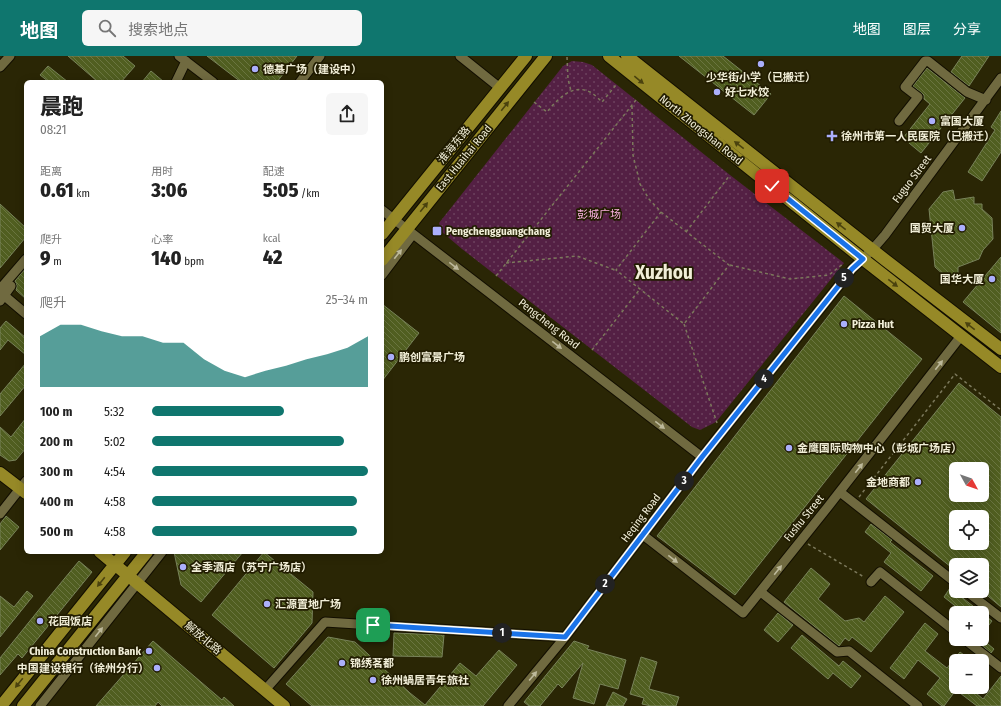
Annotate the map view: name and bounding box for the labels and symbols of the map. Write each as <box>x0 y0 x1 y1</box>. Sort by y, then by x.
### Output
marker: 少华街小学（已搬迁） <box>756 59 766 69</box>
place label: 德基广场（建设中） <box>263 63 362 76</box>
marker: 德基广场（建设中） <box>250 64 260 74</box>
place label: 少华街小学（已搬迁） <box>706 71 816 84</box>
one-way arrow <box>634 76 645 85</box>
place label: 好七水饺 <box>725 86 770 99</box>
marker: 好七水饺 <box>712 87 722 97</box>
street label: North Zhongshan Road <box>657 93 745 167</box>
one-way arrow <box>501 101 510 112</box>
place label: 富国大厦 <box>940 115 984 128</box>
marker: 富国大厦 <box>927 116 937 126</box>
street label: East Huaihai Road <box>433 122 495 194</box>
street label: 淮海东路 <box>435 124 473 166</box>
marker: 徐州市第一人民医院（已搬迁） <box>826 130 838 142</box>
place label: 徐州市第一人民医院（已搬迁） <box>841 130 995 143</box>
one-way arrow <box>734 141 745 150</box>
street label: Fuguo Street <box>890 152 934 205</box>
pin <box>755 169 789 203</box>
one-way arrow <box>420 202 428 213</box>
park label: 彭城广场 <box>577 208 621 221</box>
one-way arrow <box>836 221 847 230</box>
place label: 国贸大厦 <box>910 222 954 235</box>
marker: 国贸大厦 <box>957 223 967 233</box>
marker: Pengchengguangchang <box>431 225 443 237</box>
place label: Pengchengguangchang <box>446 225 551 238</box>
one-way arrow <box>393 249 402 260</box>
district label: Xuzhou <box>634 261 693 284</box>
one-way arrow <box>449 262 460 270</box>
pin: 5 <box>834 268 854 288</box>
place label: 国华大厦 <box>940 273 984 286</box>
marker: 国华大厦 <box>987 274 997 284</box>
one-way arrow <box>888 279 899 287</box>
street label: Pengcheng Road <box>516 296 582 352</box>
place label: Pizza Hut <box>852 318 894 331</box>
marker: Pizza Hut <box>839 319 849 329</box>
one-way arrow <box>965 321 976 330</box>
one-way arrow <box>552 341 563 350</box>
place label: 鹏创富景广场 <box>399 351 465 364</box>
marker: 鹏创富景广场 <box>386 352 396 362</box>
one-way arrow <box>934 360 943 371</box>
pin: 4 <box>754 369 774 389</box>
one-way arrow <box>655 421 665 429</box>
place label: 金鹰国际购物中心（彭城广场店） <box>797 442 962 455</box>
marker: 金鹰国际购物中心（彭城广场店） <box>784 443 794 453</box>
one-way arrow <box>854 462 863 473</box>
north arrow <box>949 462 989 502</box>
pin: 3 <box>674 471 694 491</box>
place label: 金地商都 <box>866 476 910 489</box>
marker: 金地商都 <box>913 477 923 487</box>
street label: Heqing Road <box>619 491 663 545</box>
street label: Fushu Street <box>781 492 827 544</box>
one-way arrow <box>668 555 679 564</box>
place label: 全季酒店（苏宁广场店） <box>191 561 312 574</box>
marker: 全季酒店（苏宁广场店） <box>178 562 188 572</box>
one-way arrow <box>774 564 782 575</box>
pin: 2 <box>595 574 615 594</box>
one-way arrow <box>96 577 105 588</box>
place label: 汇源置地广场 <box>275 598 341 611</box>
marker: 汇源置地广场 <box>262 599 272 609</box>
pin <box>356 608 390 642</box>
place label: 花园饭店 <box>48 615 92 628</box>
marker: 花园饭店 <box>35 616 45 626</box>
street label: 解放北路 <box>182 619 224 657</box>
pin: 1 <box>492 623 512 643</box>
one-way arrow <box>94 626 103 637</box>
place label: China Construction Bank <box>29 645 141 658</box>
marker: China Construction Bank <box>144 646 154 656</box>
place label: 锦绣茗都 <box>350 657 394 670</box>
marker: 锦绣茗都 <box>337 658 347 668</box>
place label: 中国建设银行（徐州分行） <box>17 662 149 675</box>
marker: 中国建设银行（徐州分行） <box>152 663 162 673</box>
one-way arrow <box>528 671 537 681</box>
place label: 徐州蝸居青年旅社 <box>381 674 469 687</box>
marker: 徐州蝸居青年旅社 <box>368 675 378 685</box>
one-way arrow <box>14 678 23 689</box>

